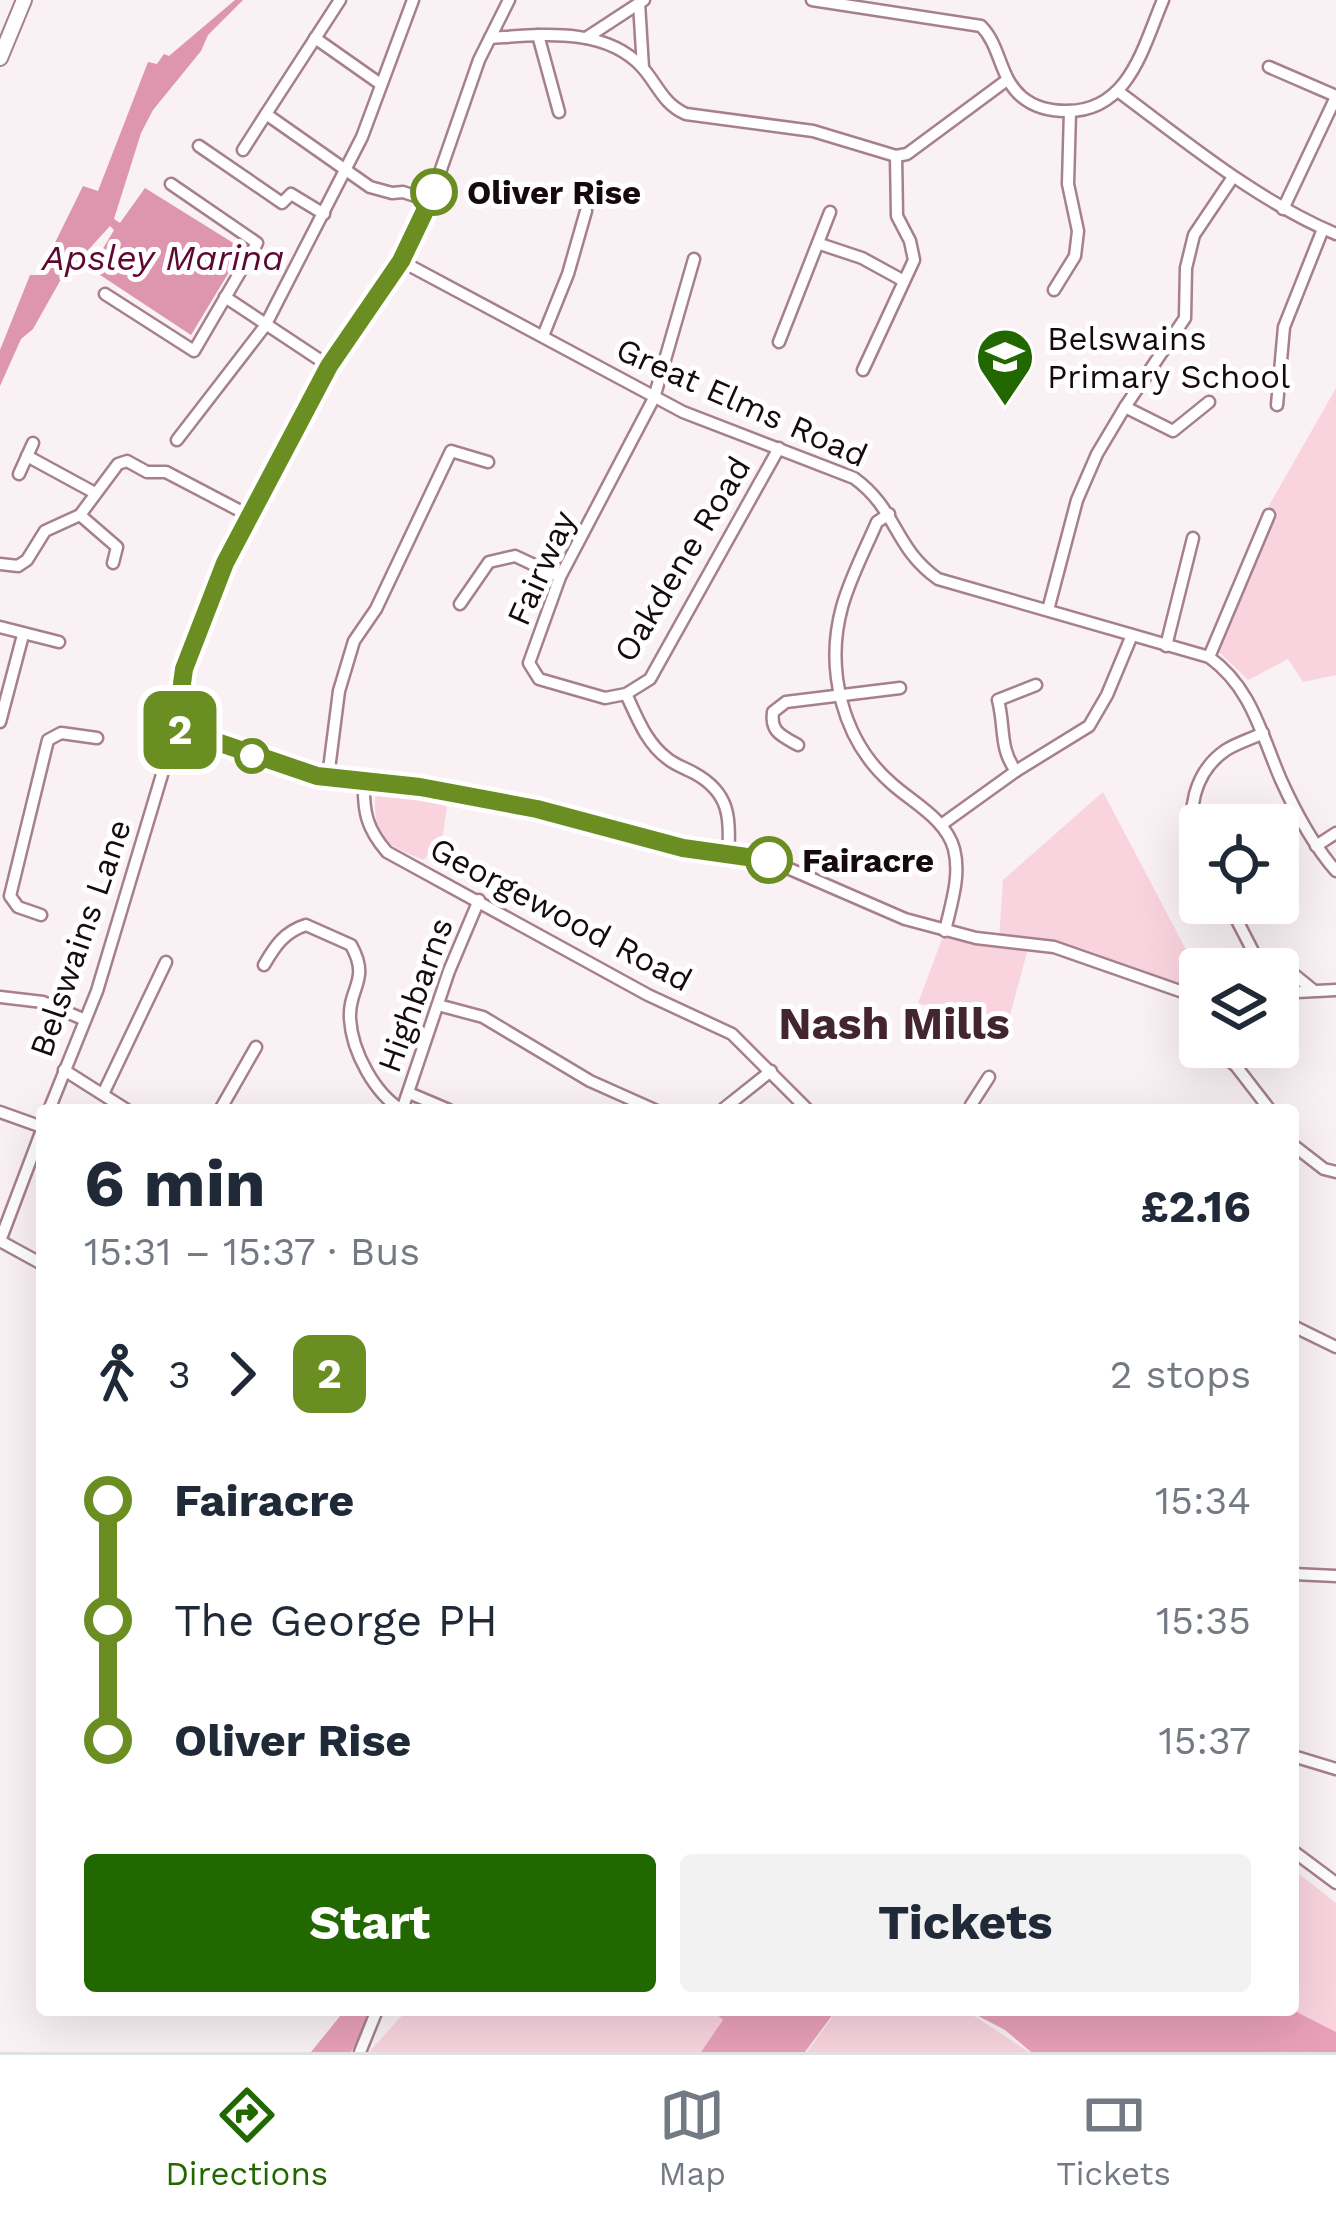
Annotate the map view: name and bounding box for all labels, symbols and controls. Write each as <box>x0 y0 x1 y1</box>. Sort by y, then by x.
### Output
marker: Oliver Rise <box>412 170 456 214</box>
place label: Oliver Rise <box>467 173 641 212</box>
water label: Apsley Marina <box>40 237 284 279</box>
place label: Belswains Primary School <box>1047 319 1290 396</box>
school or university icon: Belswains Primary School <box>974 326 1036 408</box>
street label: Great Elms Road <box>610 329 874 475</box>
street label: Oakdene Road <box>605 449 759 669</box>
street label: Fairway <box>499 505 583 631</box>
line badge: 2 <box>141 691 219 769</box>
text: 2 <box>167 705 193 754</box>
unlabelled marker <box>236 740 268 772</box>
map controls <box>1179 804 1299 1068</box>
button: locate <box>1179 804 1299 924</box>
street label: Belswains Lane <box>21 814 139 1062</box>
street label: Georgewood Road <box>423 829 699 999</box>
marker: Fairacre <box>747 838 791 882</box>
place label: Fairacre <box>802 841 934 880</box>
street label: Highbarns <box>369 912 461 1078</box>
button: layers <box>1179 948 1299 1068</box>
district label: Nash Mills <box>778 997 1010 1050</box>
text: 6 min <box>84 1145 266 1222</box>
text: £2.16 <box>1141 1180 1251 1233</box>
text: 15:31 – 15:37 · Bus <box>84 1229 420 1274</box>
icon: walk <box>84 1341 150 1407</box>
icon: forward <box>209 1341 275 1407</box>
text: 2 <box>317 1349 342 1398</box>
text: 3 <box>168 1352 191 1397</box>
text: 2 stops <box>1110 1352 1251 1397</box>
text: Fairacre <box>174 1474 354 1527</box>
text: 15:34 <box>1155 1478 1251 1523</box>
text: The George PH <box>174 1594 498 1647</box>
text: 15:35 <box>1156 1598 1251 1643</box>
text: Oliver Rise <box>174 1714 411 1767</box>
text: 15:37 <box>1158 1718 1251 1763</box>
button: Start <box>84 1854 656 1992</box>
button: Tickets <box>680 1854 1251 1992</box>
tab: Directions <box>165 2082 328 2193</box>
tab: Map <box>659 2082 726 2193</box>
tab: Tickets <box>1056 2082 1171 2193</box>

